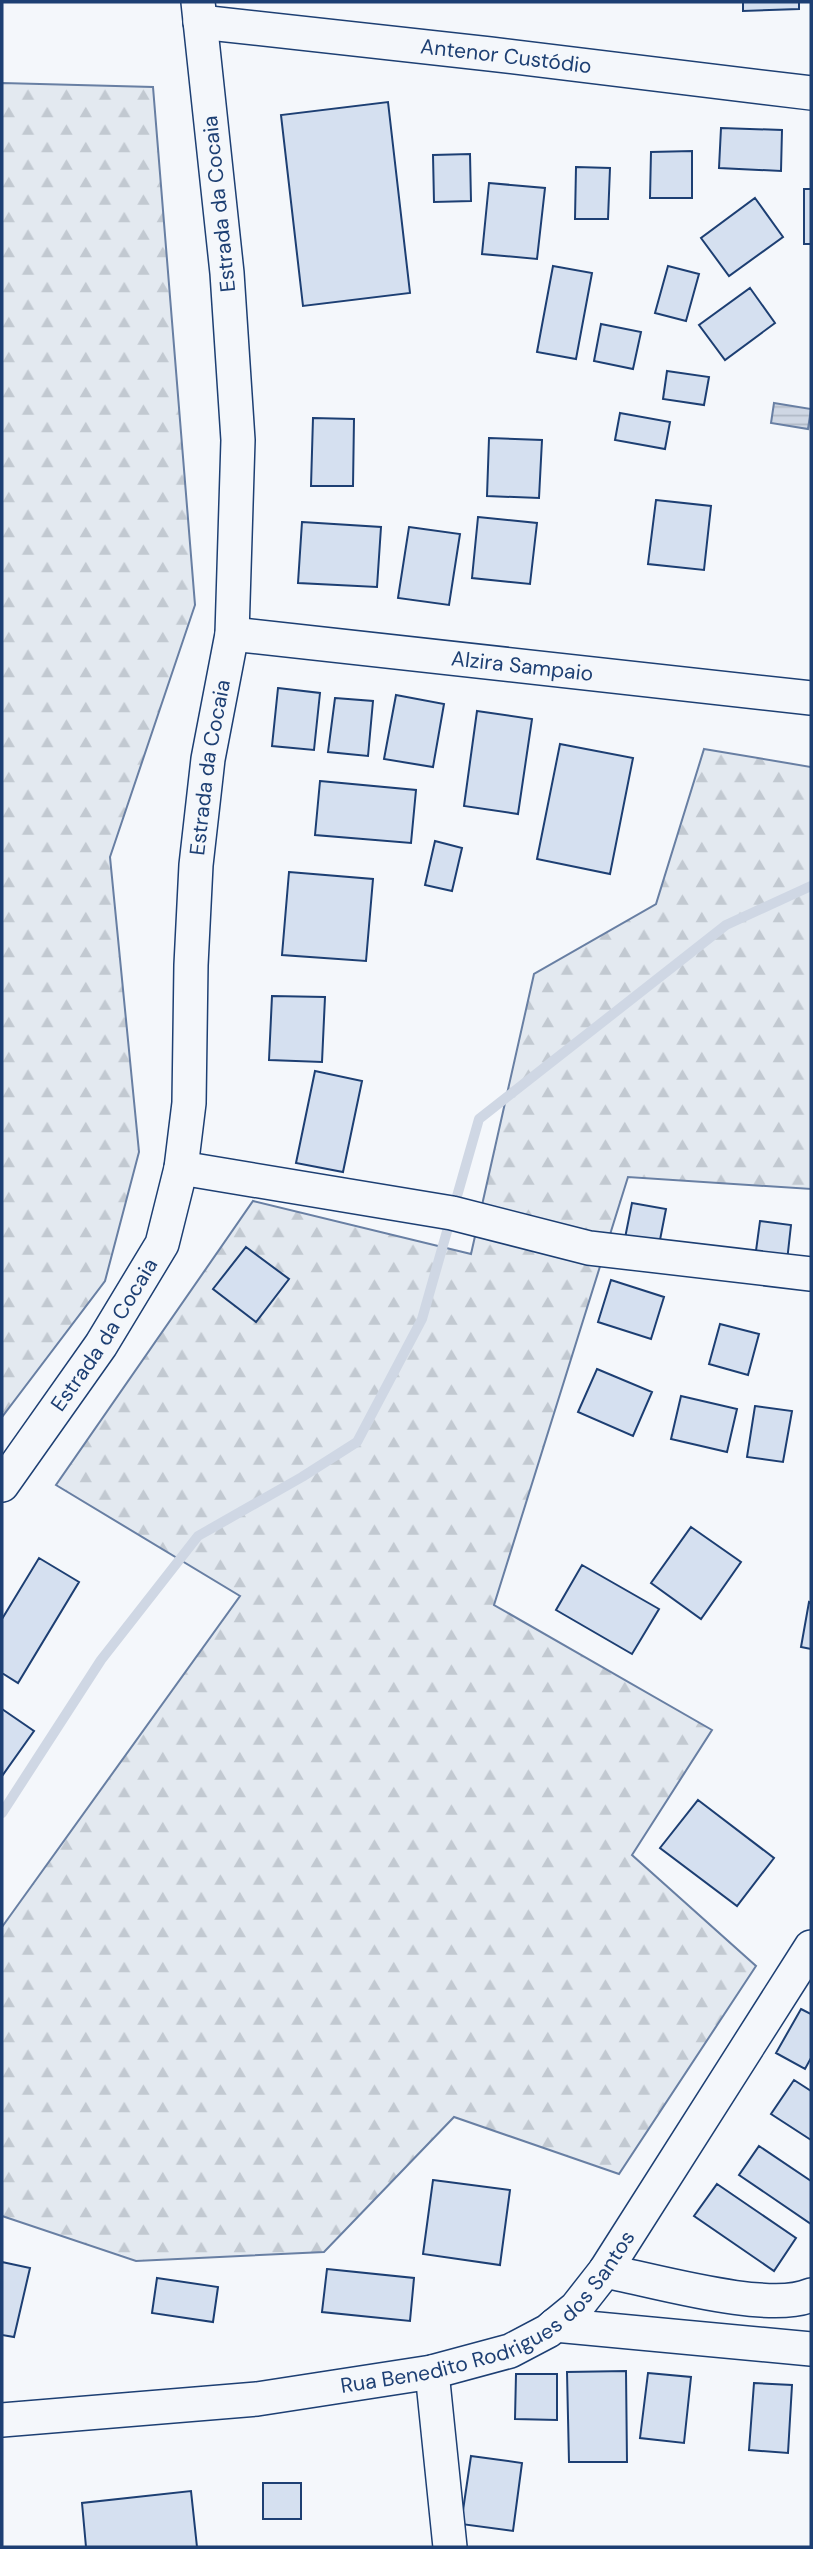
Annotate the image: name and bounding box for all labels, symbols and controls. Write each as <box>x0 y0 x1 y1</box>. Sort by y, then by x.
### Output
street label: Antenor Custódio <box>419 32 593 80</box>
street label: Estrada da Cocaia <box>196 114 242 294</box>
street label: Alzira Sampaio <box>450 644 595 688</box>
street label: Estrada da Cocaia <box>183 677 237 857</box>
street label: Estrada da Cocaia <box>44 1253 164 1417</box>
street label: Rua Benedito Rodrigues dos Santos <box>339 2225 641 2400</box>

